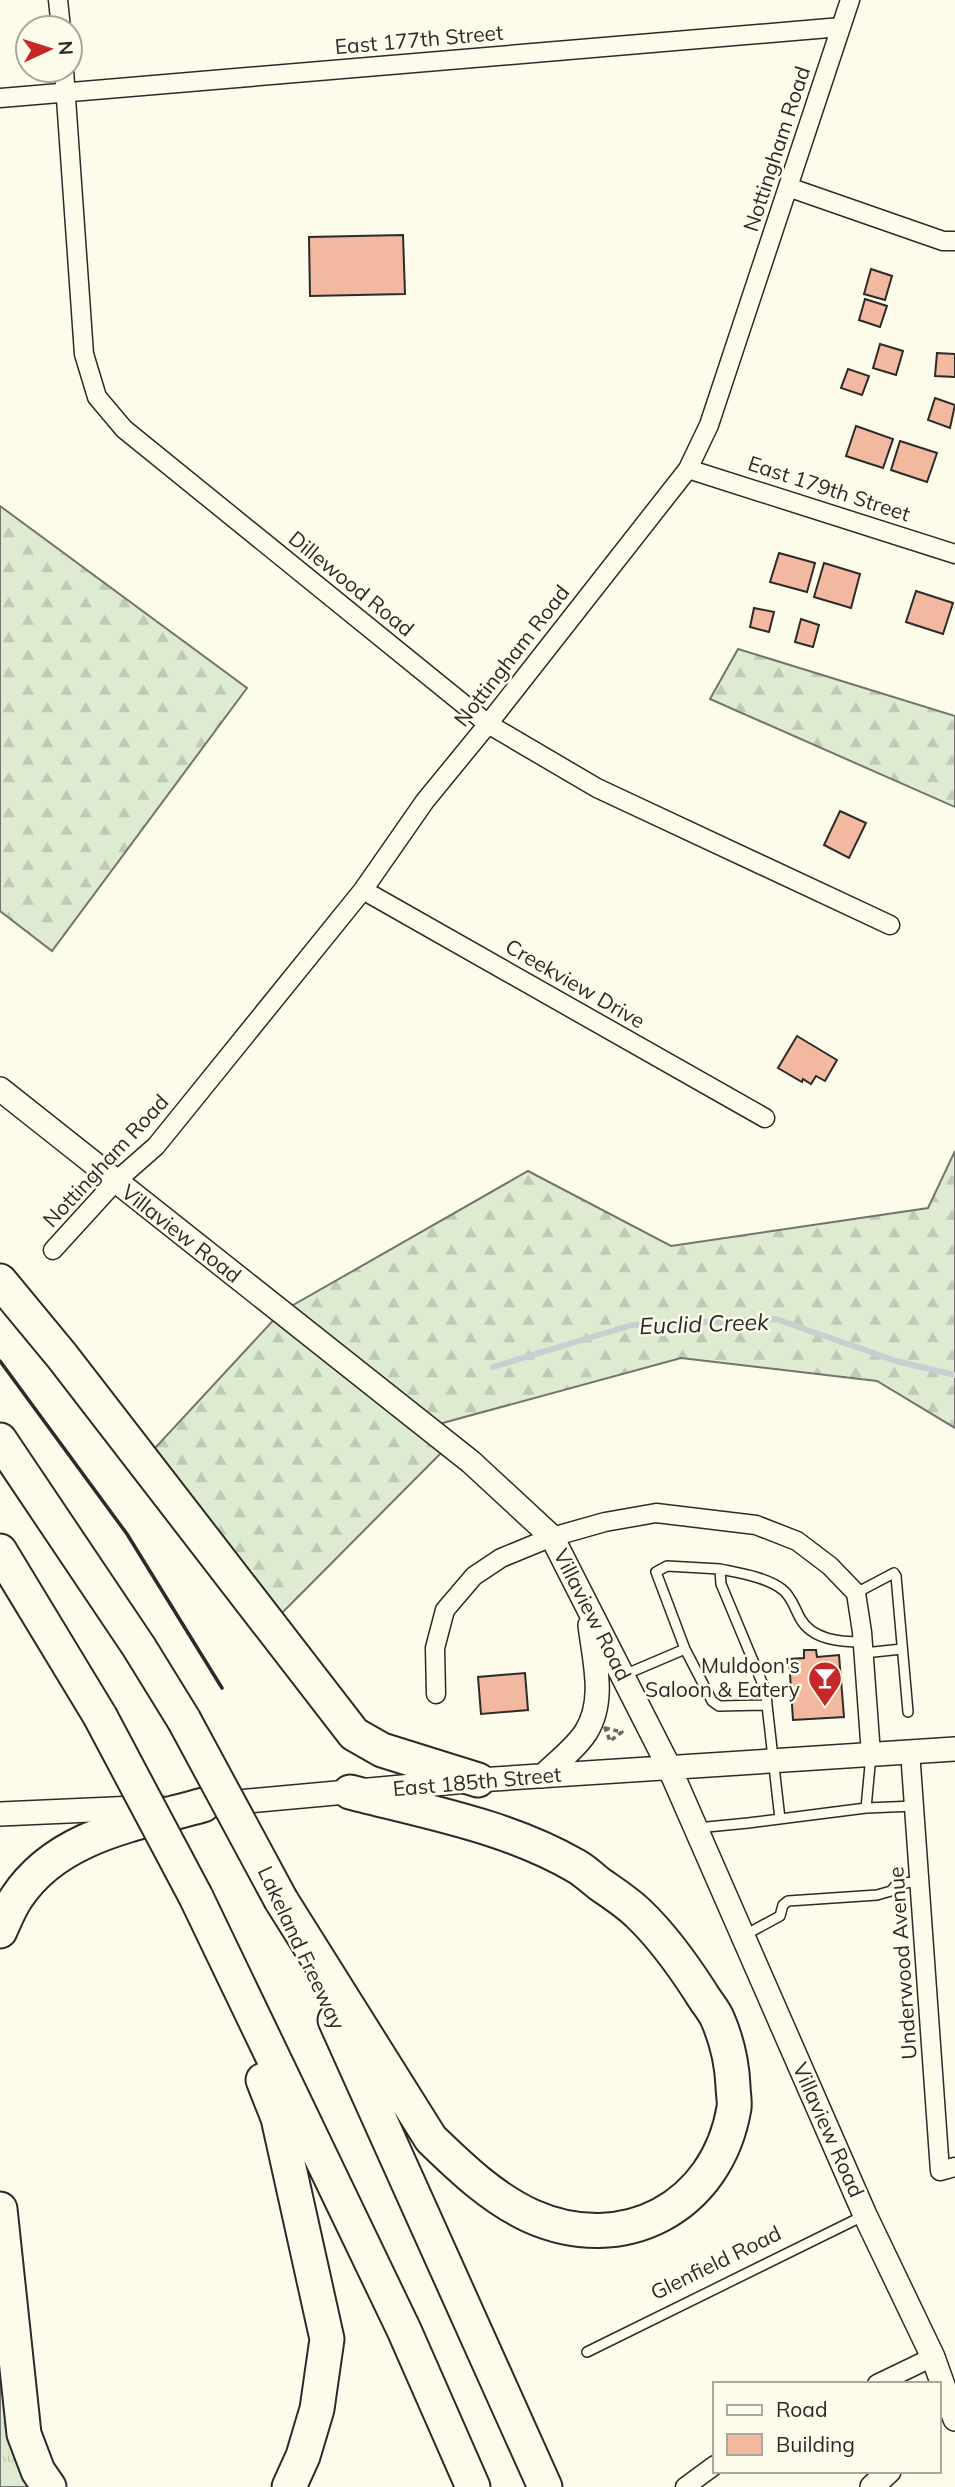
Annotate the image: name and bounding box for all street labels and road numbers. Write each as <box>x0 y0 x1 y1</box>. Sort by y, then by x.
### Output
street label: East 177th Street <box>334 19 504 59</box>
street label: Nottingham Road <box>737 63 815 235</box>
street label: East 179th Street <box>745 450 914 527</box>
street label: Dillewood Road <box>284 525 420 642</box>
street label: Nottingham Road <box>448 580 574 731</box>
street label: Creekview Drive <box>501 933 650 1034</box>
street label: Nottingham Road <box>37 1088 174 1232</box>
street label: Villaview Road <box>117 1178 247 1288</box>
street label: Villaview Road <box>548 1544 637 1685</box>
street label: East 185th Street <box>392 1761 562 1801</box>
street label: Lakeland Freeway <box>253 1862 351 2033</box>
street label: Underwood Avenue <box>882 1866 922 2060</box>
street label: Villaview Road <box>788 2058 870 2201</box>
street label: Glenfield Road <box>646 2219 785 2305</box>

